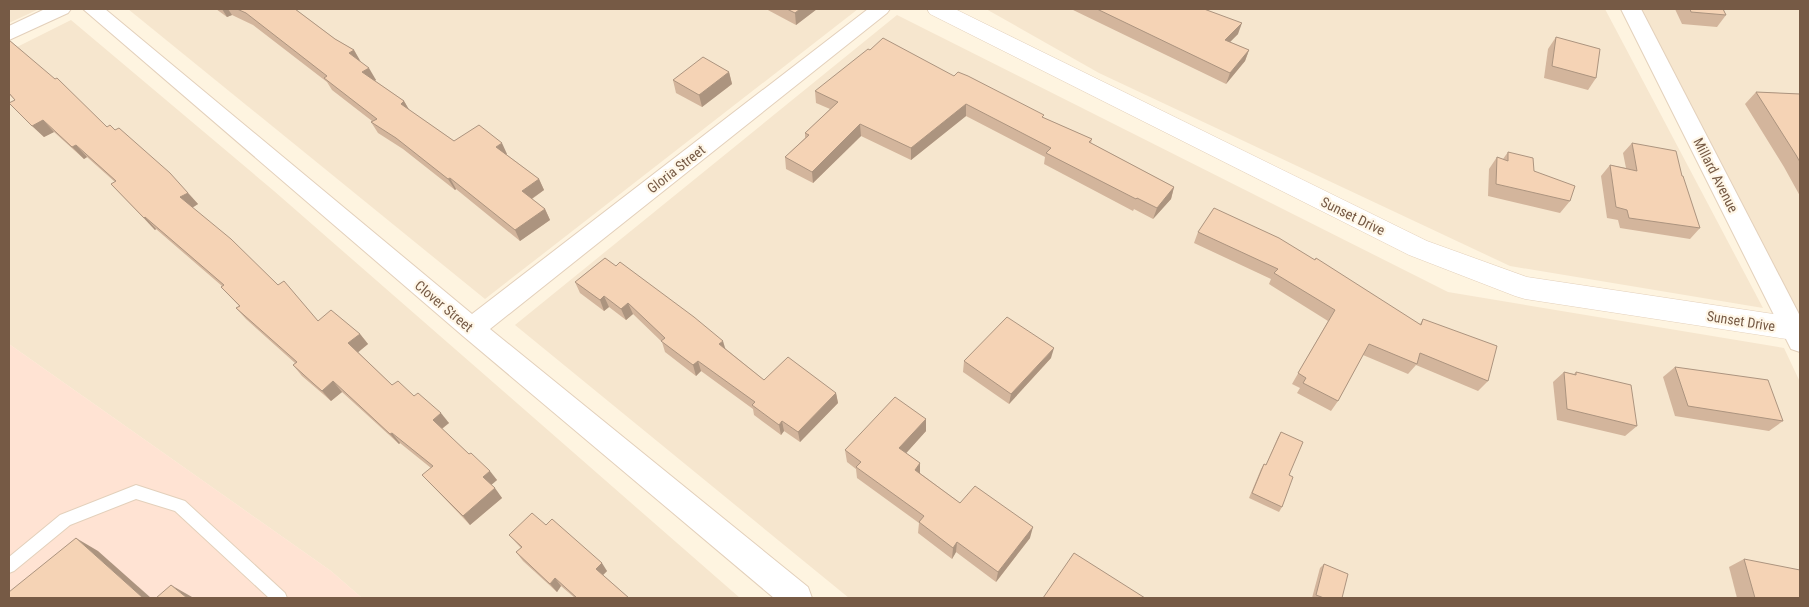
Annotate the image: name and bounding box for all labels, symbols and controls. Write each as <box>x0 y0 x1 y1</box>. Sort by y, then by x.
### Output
street label: Millard Avenue <box>1690 135 1742 215</box>
street label: Gloria Street <box>644 142 708 196</box>
street label: Sunset Drive <box>1318 194 1388 239</box>
street label: Clover Street <box>412 277 476 335</box>
street label: Sunset Drive <box>1706 308 1777 334</box>

